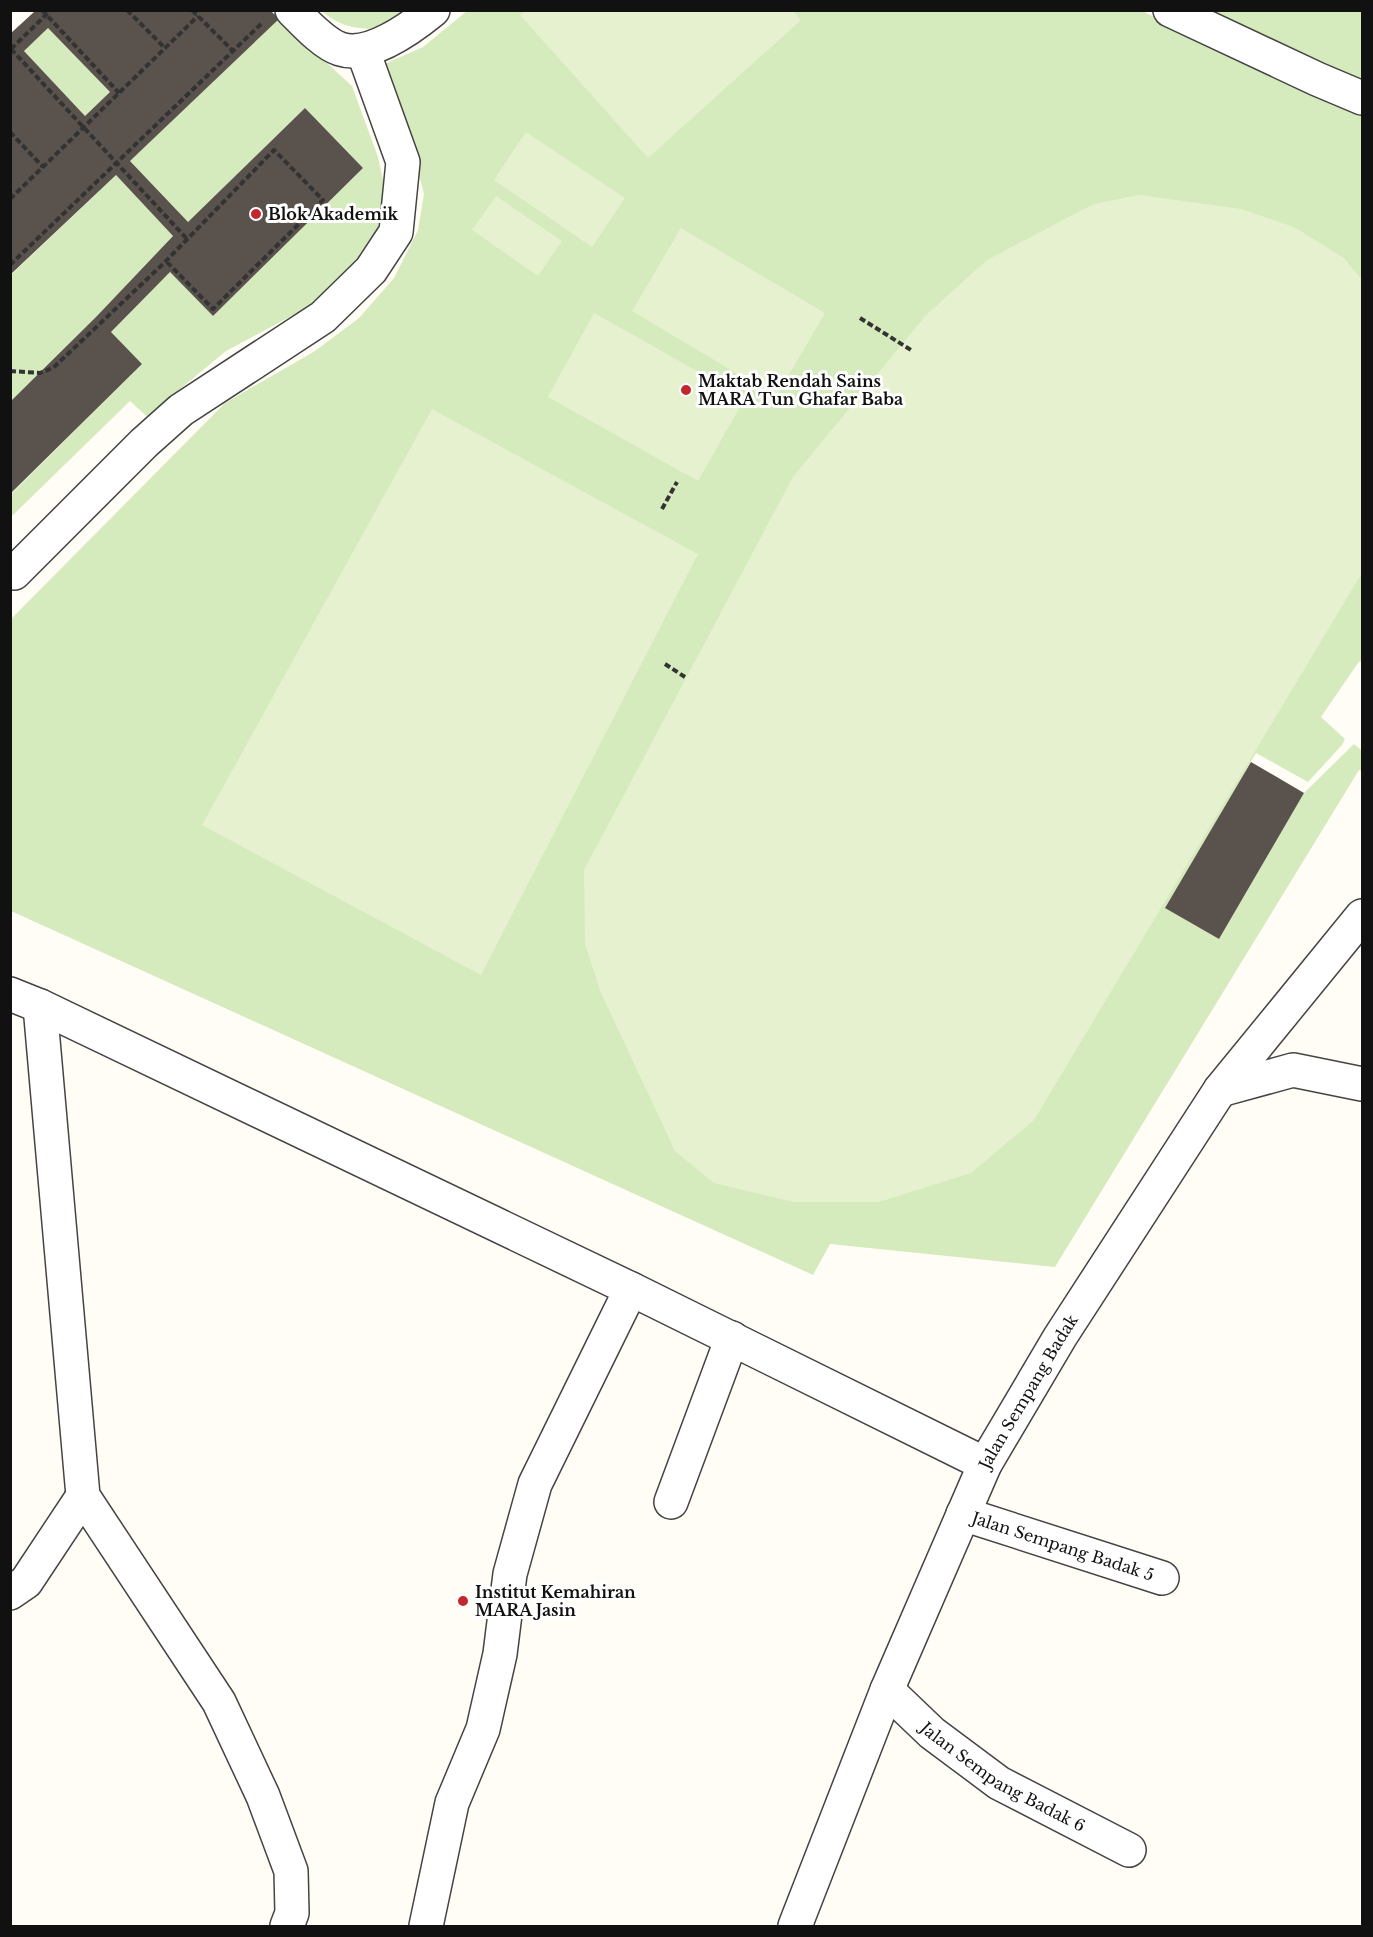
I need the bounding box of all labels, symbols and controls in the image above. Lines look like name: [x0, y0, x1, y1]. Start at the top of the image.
place label: Blok Akademik: [268, 204, 399, 224]
marker: Blok Akademik: [249, 207, 263, 221]
place label: Maktab Rendah Sains MARA Tun Ghafar Baba: [698, 371, 903, 409]
marker: Maktab Rendah Sains MARA Tun Ghafar Baba: [679, 383, 693, 397]
street label: Jalan Sempang Badak: [973, 1310, 1082, 1473]
street label: Jalan Sempang Badak 5: [968, 1507, 1156, 1585]
place label: Institut Kemahiran MARA Jasin: [475, 1582, 636, 1620]
marker: Institut Kemahiran MARA Jasin: [456, 1594, 470, 1608]
street label: Jalan Sempang Badak 6: [915, 1716, 1089, 1836]

